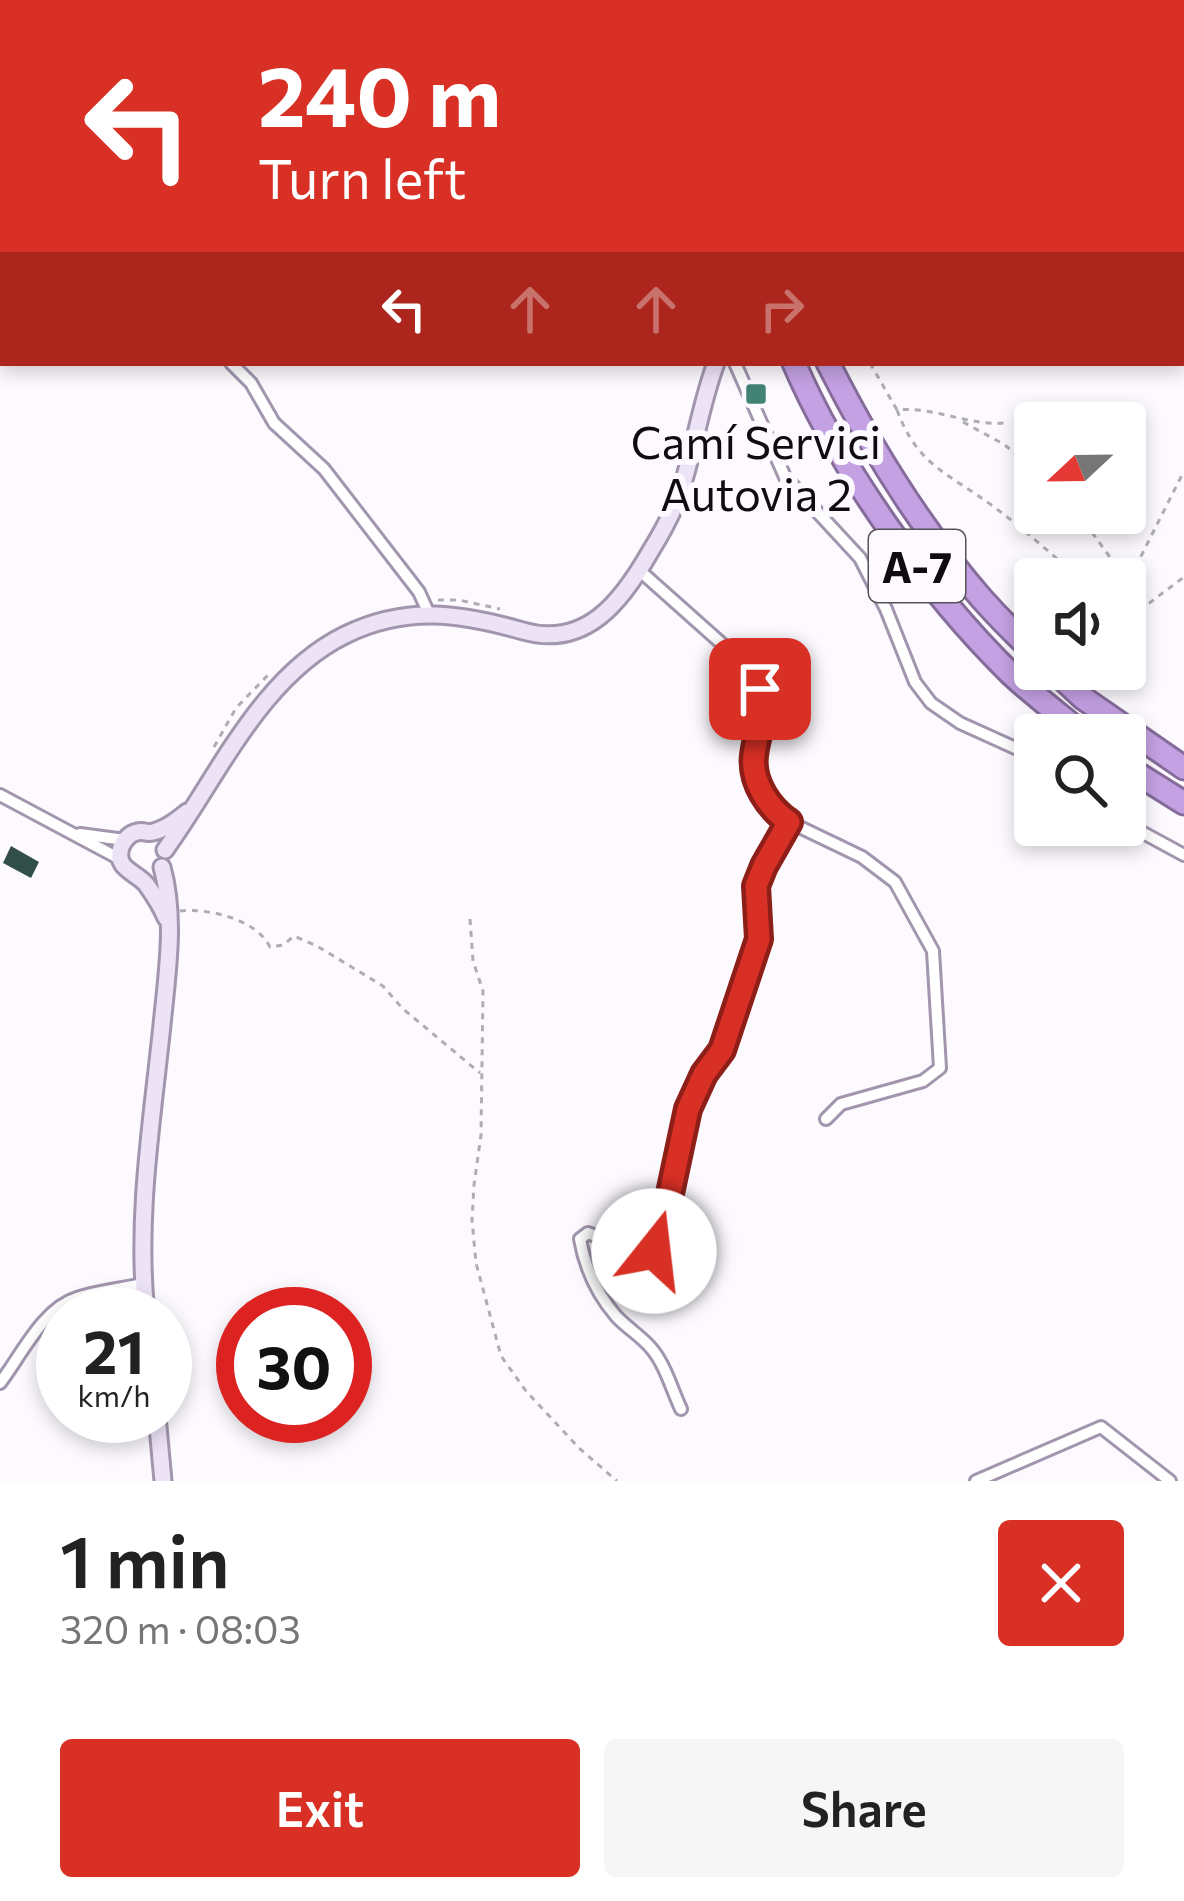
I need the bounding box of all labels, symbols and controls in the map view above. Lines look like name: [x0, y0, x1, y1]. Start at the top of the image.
text: 240 m: [258, 42, 501, 144]
icon: left: [60, 48, 216, 204]
text: Turn left: [258, 144, 466, 210]
icon: left: [371, 276, 437, 342]
icon: ahead: [497, 276, 563, 342]
icon: ahead: [623, 276, 689, 342]
icon: right: [749, 276, 815, 342]
marker: Camí Servici Autovia 2: [743, 381, 769, 407]
north arrow: [1014, 402, 1146, 534]
map controls: [1014, 402, 1146, 846]
place label: Camí Servici Autovia 2: [631, 413, 881, 520]
road number: A-7: [869, 530, 965, 602]
button: sound: [1014, 558, 1146, 690]
pin: [709, 638, 811, 740]
icon: arrive: [727, 656, 793, 722]
button: search: [1014, 714, 1146, 846]
position arrow: [591, 1188, 717, 1314]
speed limit sign: 30: [216, 1287, 372, 1443]
text: 21: [83, 1313, 145, 1386]
text: km/h: [78, 1376, 150, 1413]
text: 1 min: [60, 1515, 230, 1603]
button: close: [998, 1520, 1124, 1646]
text: 320 m · 08:03: [60, 1604, 301, 1652]
button: Exit: [60, 1739, 580, 1877]
button: Share: [604, 1739, 1124, 1877]

